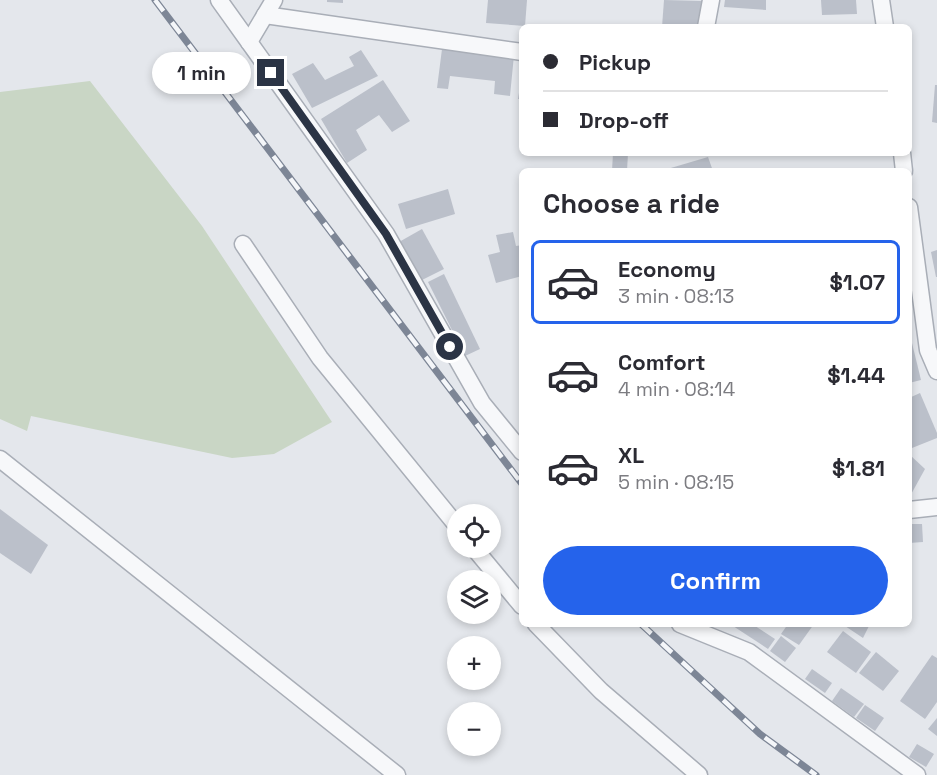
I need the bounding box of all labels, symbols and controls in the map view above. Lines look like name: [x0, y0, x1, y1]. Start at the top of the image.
text: Pickup: [579, 48, 651, 76]
callout: 1 min: [151, 52, 250, 94]
route end: [257, 59, 284, 86]
text: 1 min: [177, 60, 226, 86]
text: Drop-off: [579, 106, 669, 134]
text: Choose a ride: [543, 186, 720, 221]
icon: car: [546, 255, 600, 309]
text: Economy: [618, 255, 716, 283]
text: $1.07: [829, 268, 885, 296]
text: 3 min · 08:13: [618, 283, 734, 309]
route start: [436, 333, 463, 360]
icon: car: [546, 348, 600, 402]
text: Comfort: [618, 348, 706, 376]
text: $1.44: [827, 361, 885, 389]
text: 4 min · 08:14: [618, 376, 735, 402]
icon: car: [546, 441, 600, 495]
text: XL: [618, 441, 644, 469]
text: $1.81: [832, 454, 885, 482]
text: 5 min · 08:15: [618, 469, 734, 495]
map controls: [447, 504, 501, 756]
button: locate: [447, 504, 501, 558]
button: Confirm: [543, 546, 888, 615]
button: layers: [447, 570, 501, 624]
button: +: [447, 636, 501, 690]
button: −: [447, 702, 501, 756]

